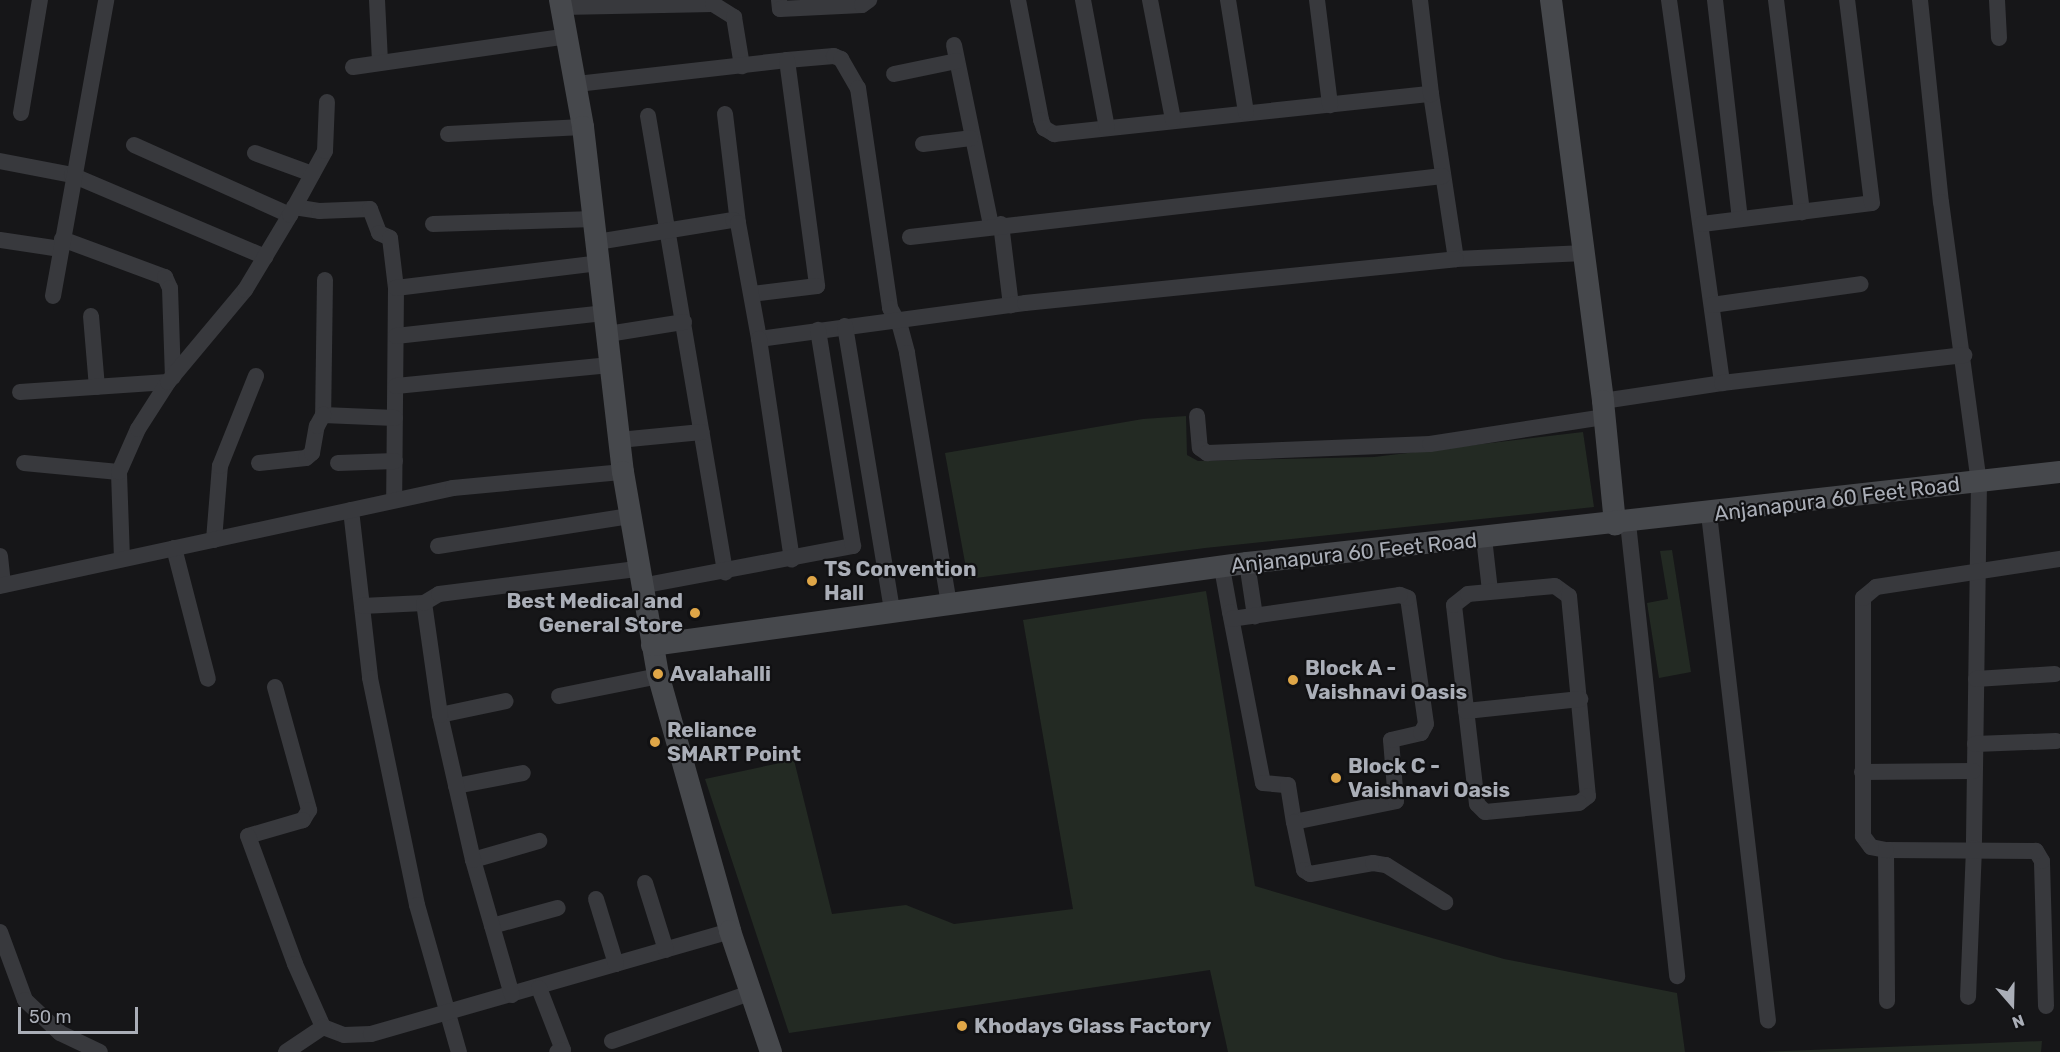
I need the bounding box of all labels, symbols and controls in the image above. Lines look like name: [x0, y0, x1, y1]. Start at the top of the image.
street label: Anjanapura 60 Feet Road: [1713, 471, 1961, 527]
street label: Anjanapura 60 Feet Road: [1230, 528, 1478, 578]
place label: TS Convention Hall: [824, 556, 976, 606]
marker: TS Convention Hall: [805, 574, 819, 588]
place label: Best Medical and General Store: [506, 588, 683, 638]
marker: Best Medical and General Store: [688, 606, 702, 620]
place label: Block A - Vaishnavi Oasis: [1305, 655, 1467, 705]
place label: Avalahalli: [670, 661, 771, 687]
marker: Avalahalli: [651, 667, 665, 681]
marker: Block A - Vaishnavi Oasis: [1286, 673, 1300, 687]
place label: Reliance SMART Point: [667, 717, 802, 767]
marker: Reliance SMART Point: [648, 735, 662, 749]
place label: Block C - Vaishnavi Oasis: [1348, 753, 1510, 803]
marker: Block C - Vaishnavi Oasis: [1329, 771, 1343, 785]
north arrow: [1982, 974, 2042, 1034]
scale bar: [21, 995, 141, 1033]
text: 50 m: [29, 1006, 72, 1028]
text: N: [2010, 1010, 2027, 1032]
place label: Khodays Glass Factory: [974, 1013, 1211, 1039]
marker: Khodays Glass Factory: [955, 1019, 969, 1033]

